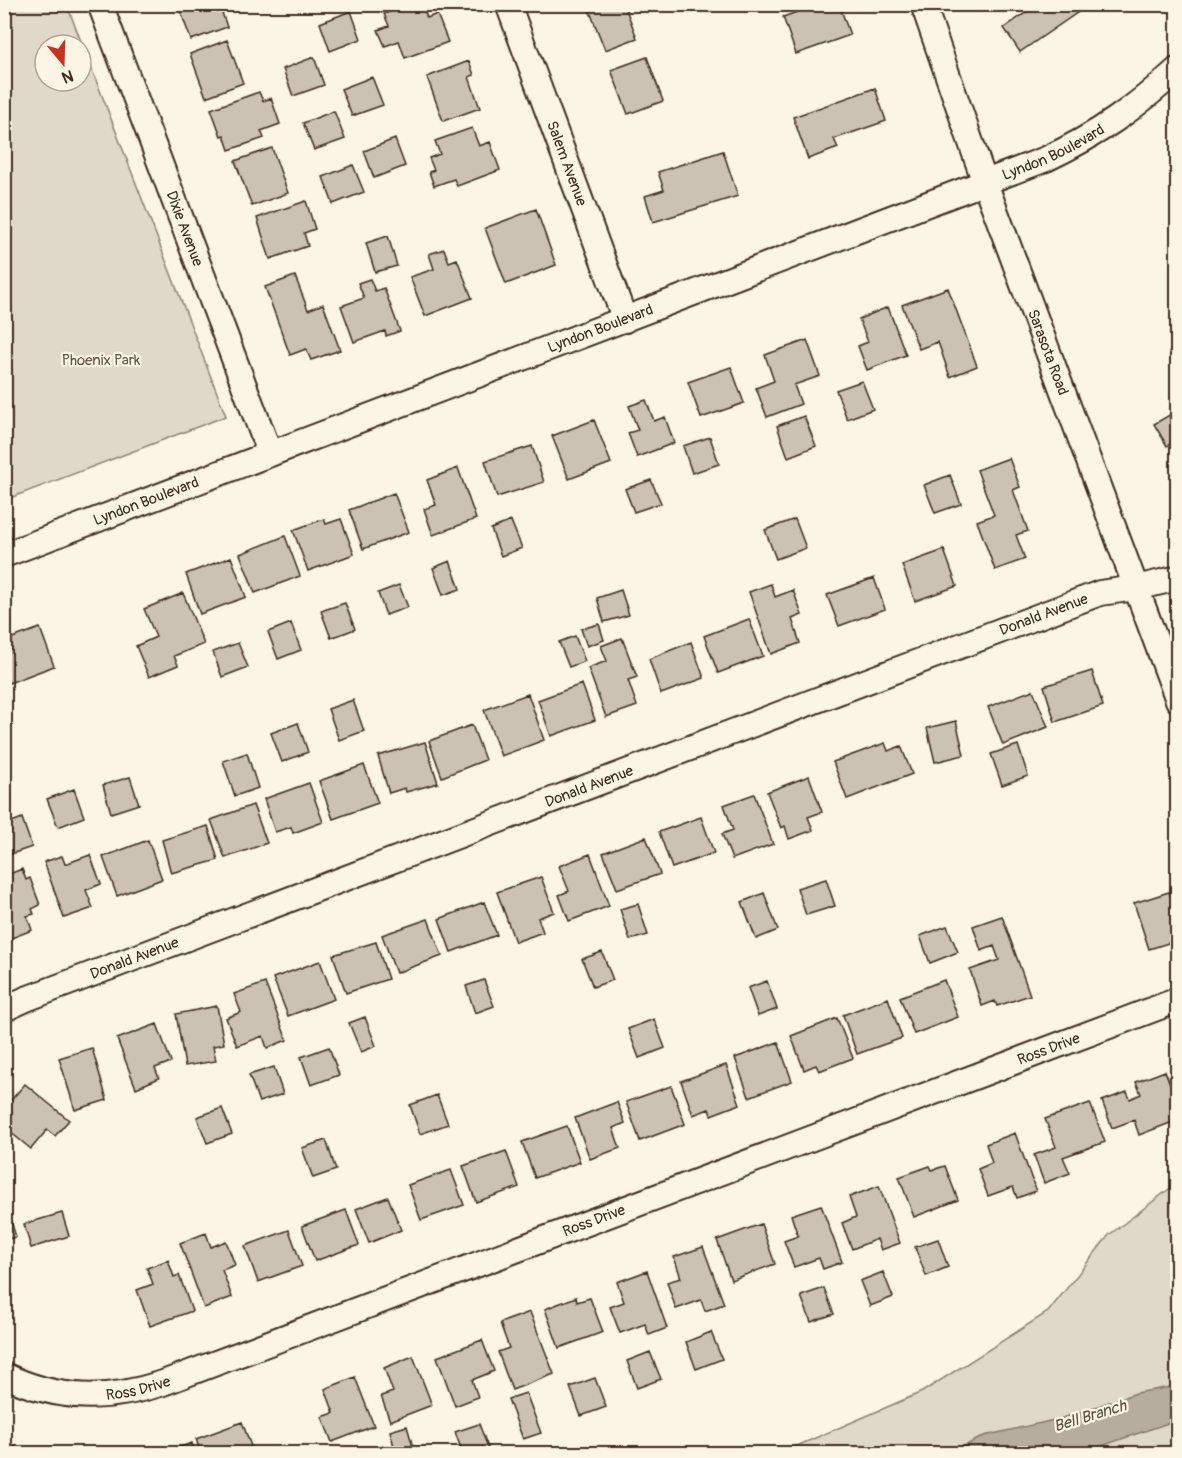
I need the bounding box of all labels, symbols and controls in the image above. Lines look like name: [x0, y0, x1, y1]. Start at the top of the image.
north arrow: [33, 33, 93, 93]
text: N: [59, 65, 76, 88]
street label: Salem Avenue: [543, 118, 592, 209]
street label: Lyndon Boulevard: [999, 120, 1108, 184]
street label: Dixie Avenue: [162, 188, 208, 269]
street label: Lyndon Boulevard: [545, 300, 656, 357]
street label: Sarasota Road: [1023, 307, 1073, 398]
park label: Phoenix Park: [62, 351, 141, 370]
street label: Lyndon Boulevard: [91, 472, 202, 530]
street label: Donald Avenue: [997, 589, 1091, 640]
street label: Donald Avenue: [542, 761, 636, 812]
street label: Donald Avenue: [87, 932, 182, 983]
street label: Ross Drive: [1015, 1028, 1083, 1069]
street label: Ross Drive: [560, 1200, 628, 1241]
street label: Ross Drive: [105, 1371, 174, 1404]
water label: Bell Branch: [1051, 1395, 1130, 1436]

